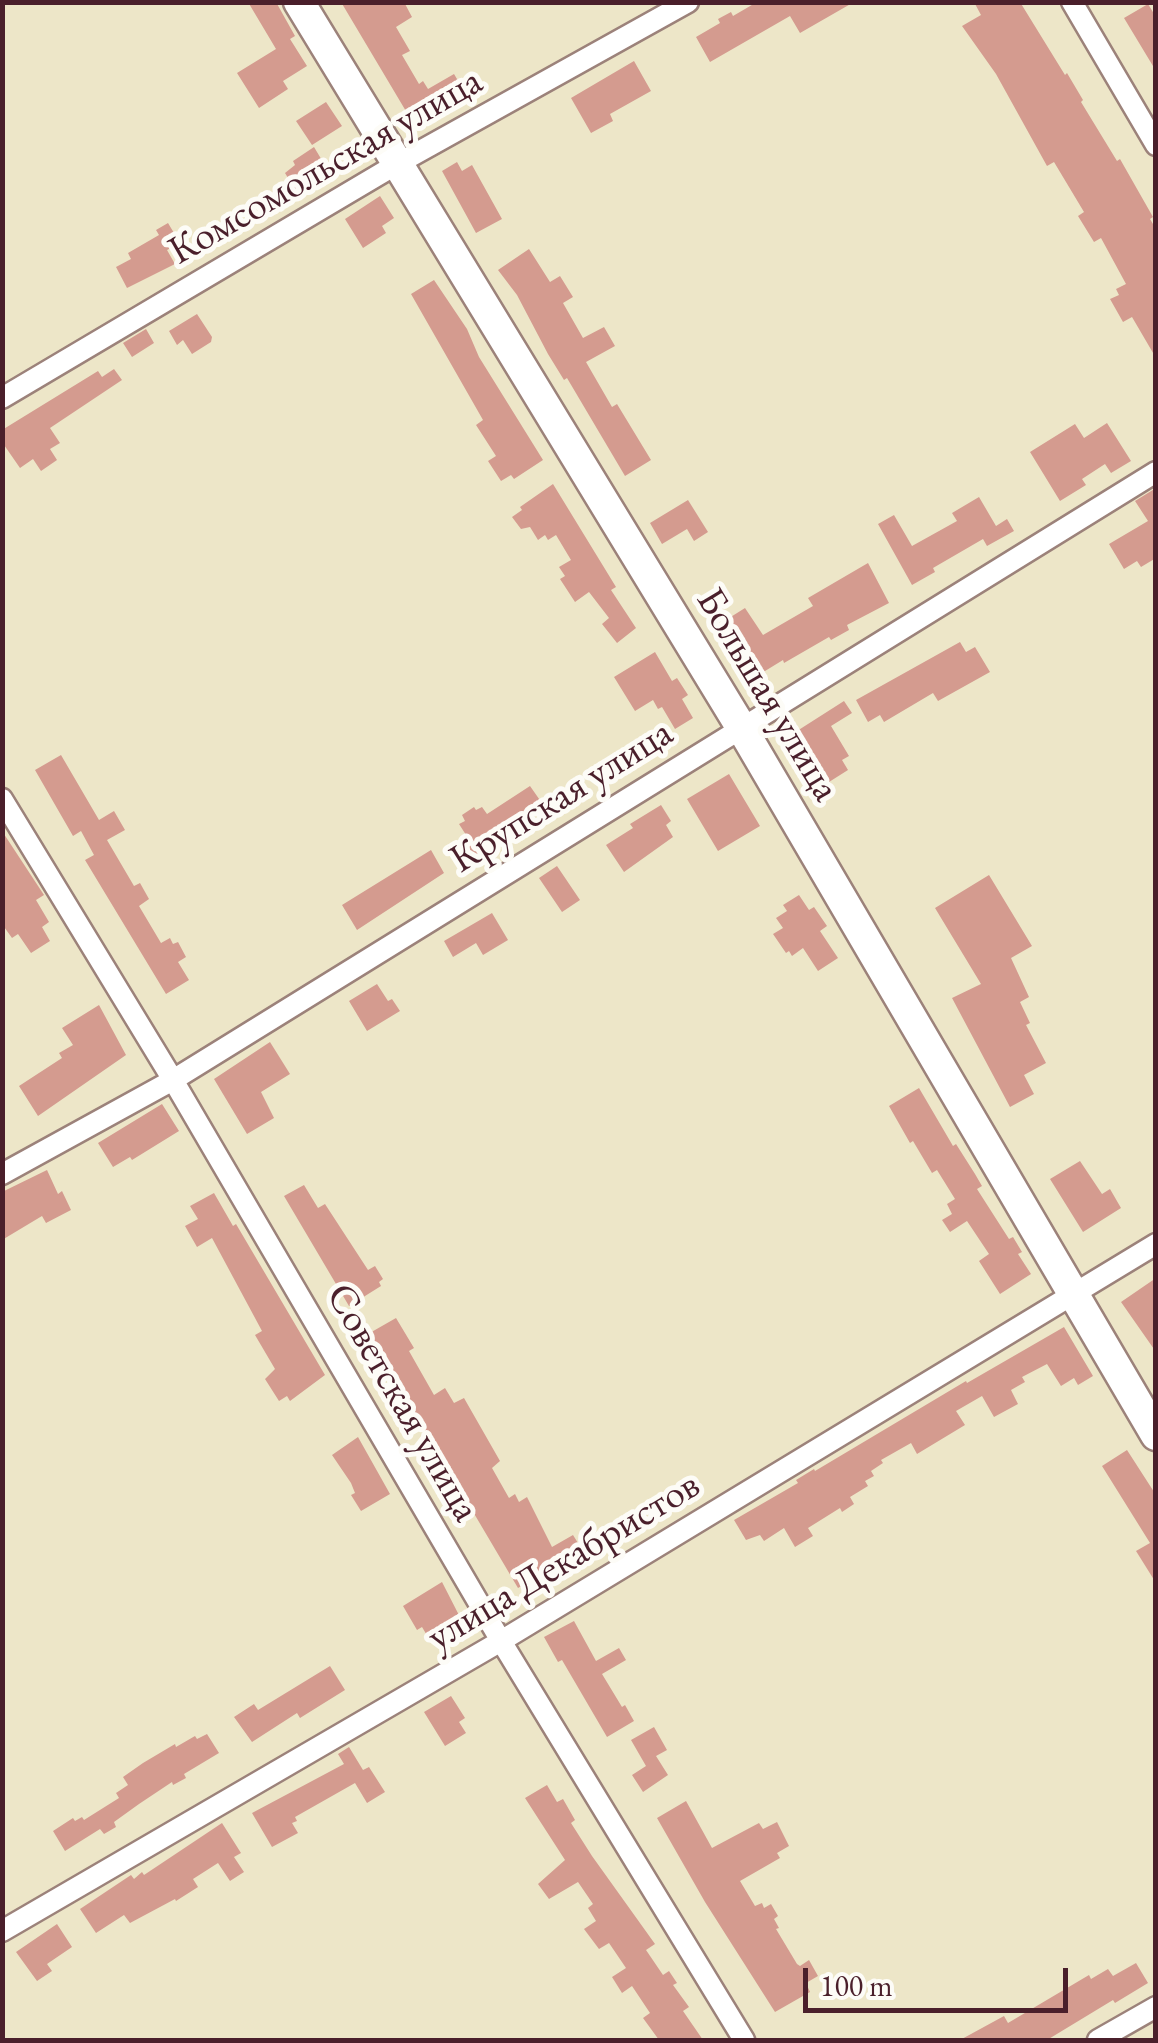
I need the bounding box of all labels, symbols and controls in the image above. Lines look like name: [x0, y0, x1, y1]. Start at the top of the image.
street label: Комсомольская улица: [161, 58, 491, 276]
street label: Большая улица: [685, 580, 849, 810]
street label: Крупская улица: [442, 710, 682, 884]
street label: Советская улица: [315, 1276, 489, 1530]
street label: улица Декабристов: [419, 1462, 709, 1662]
scale bar: [808, 1948, 1073, 2010]
text: 100 m: [820, 1966, 893, 2005]

